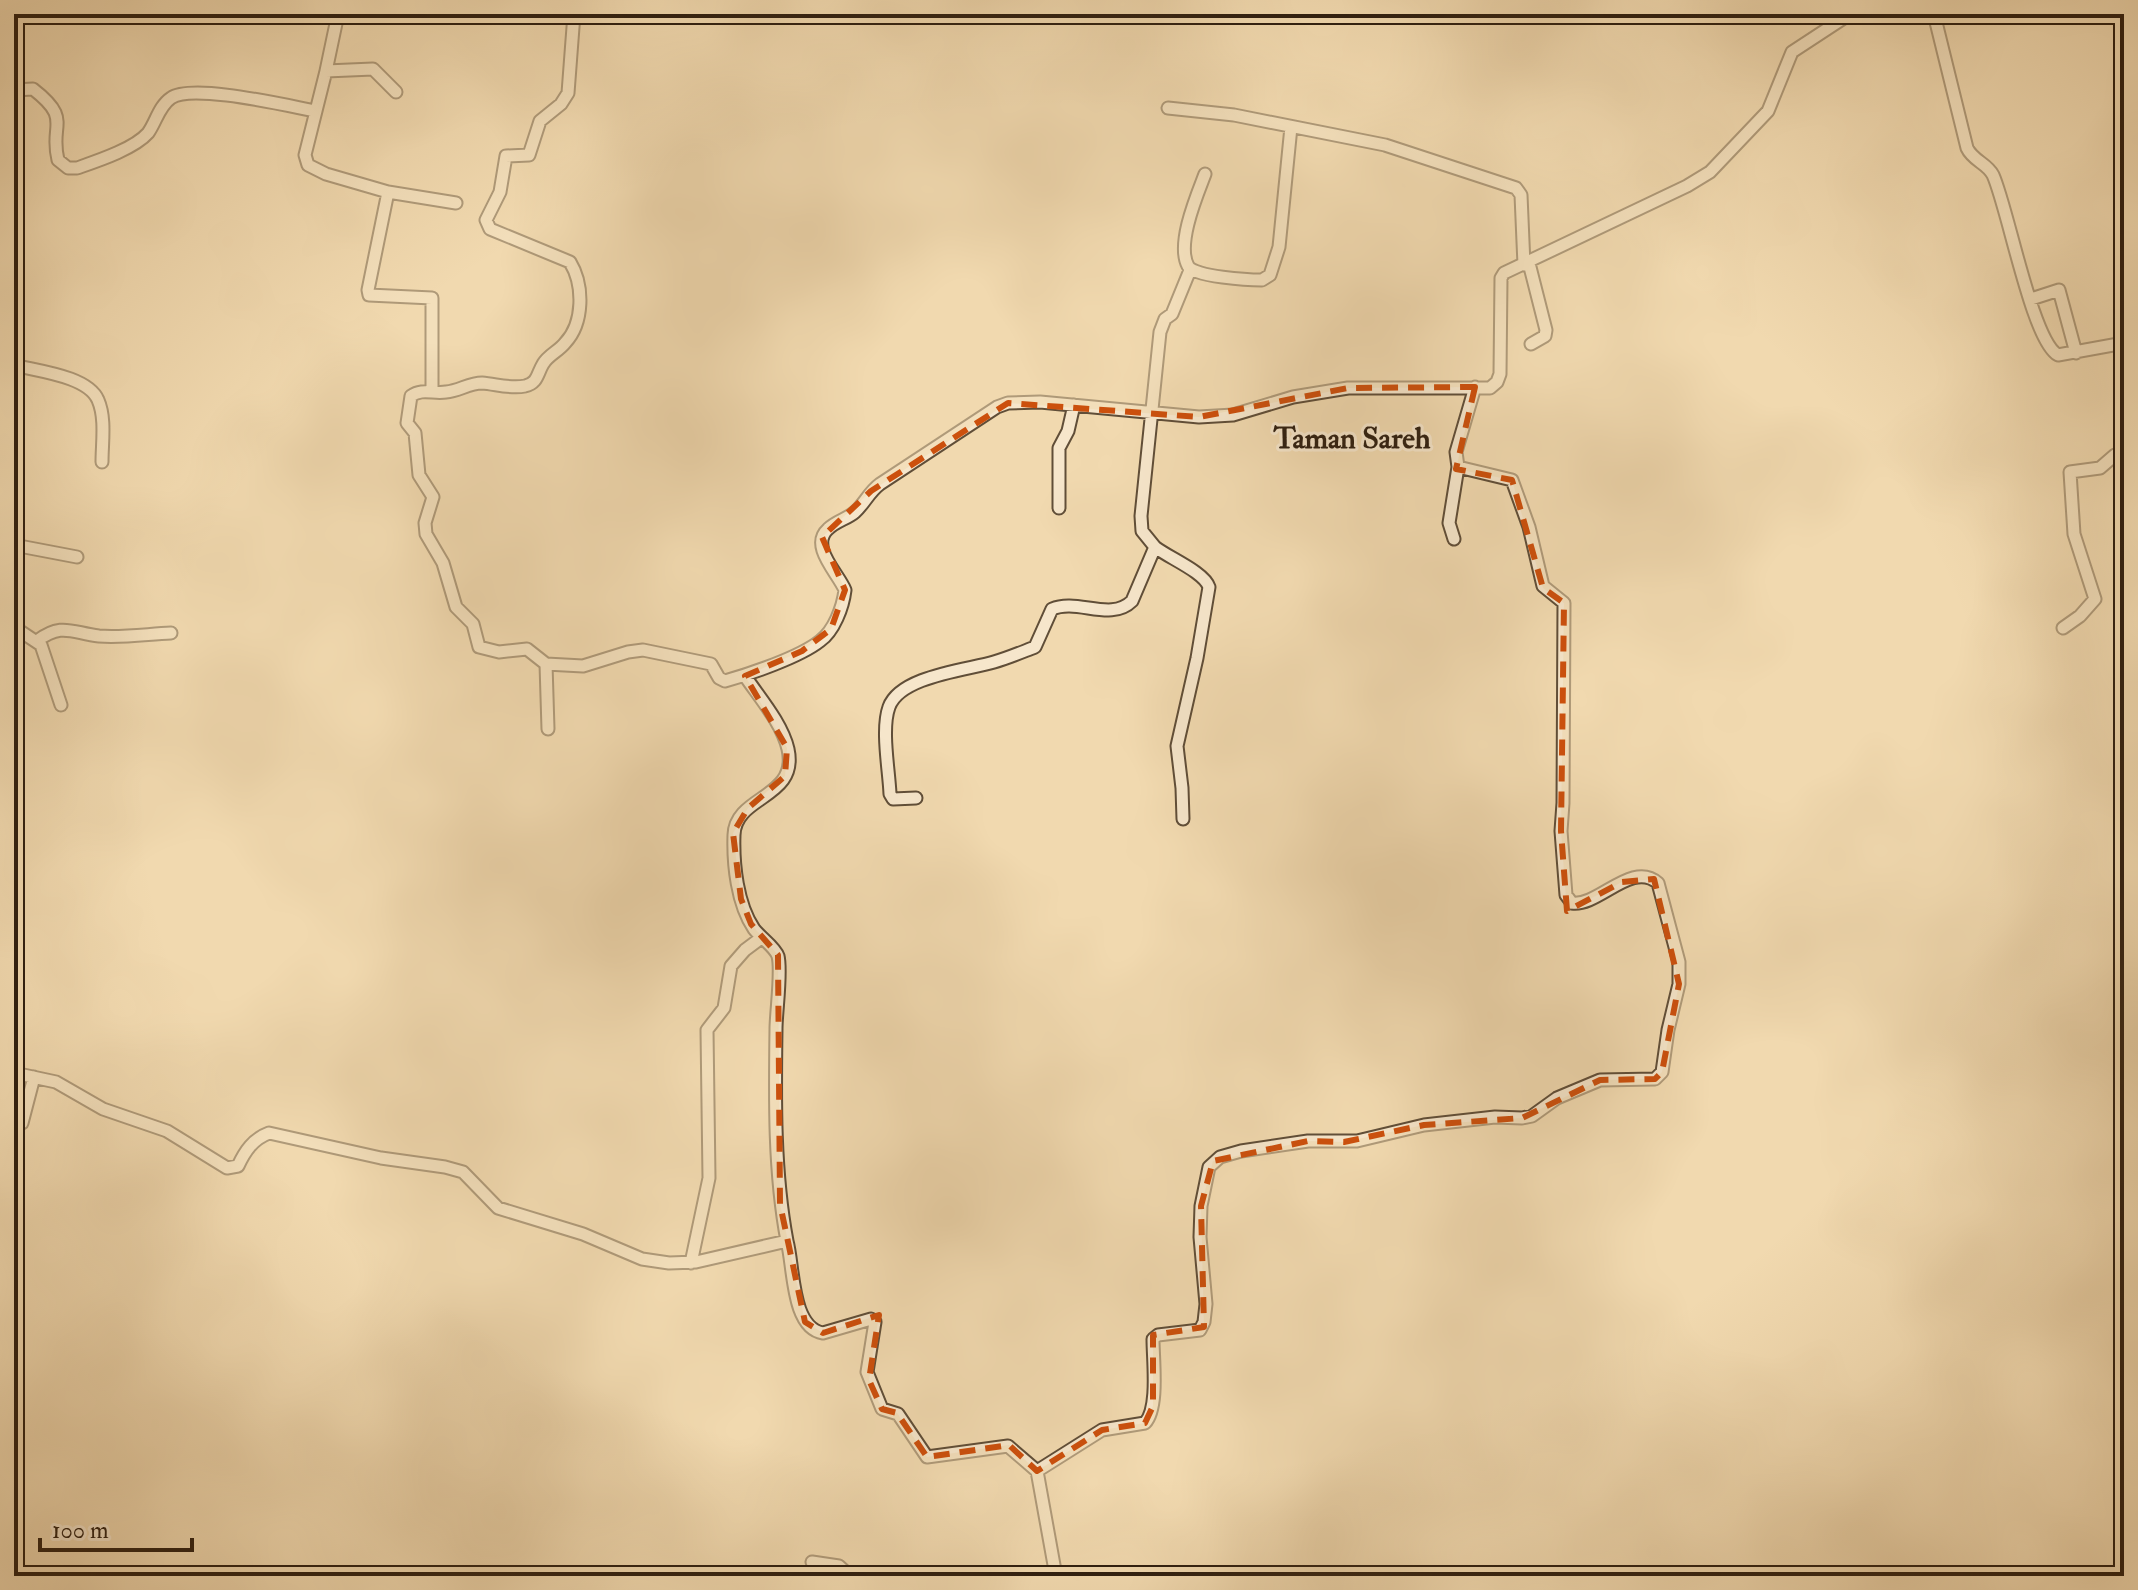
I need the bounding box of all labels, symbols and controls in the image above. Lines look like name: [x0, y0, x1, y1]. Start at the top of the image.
district label: Taman Sareh: [1272, 420, 1431, 457]
scale bar: [40, 1502, 192, 1552]
text: 100 m: [52, 1515, 109, 1546]

